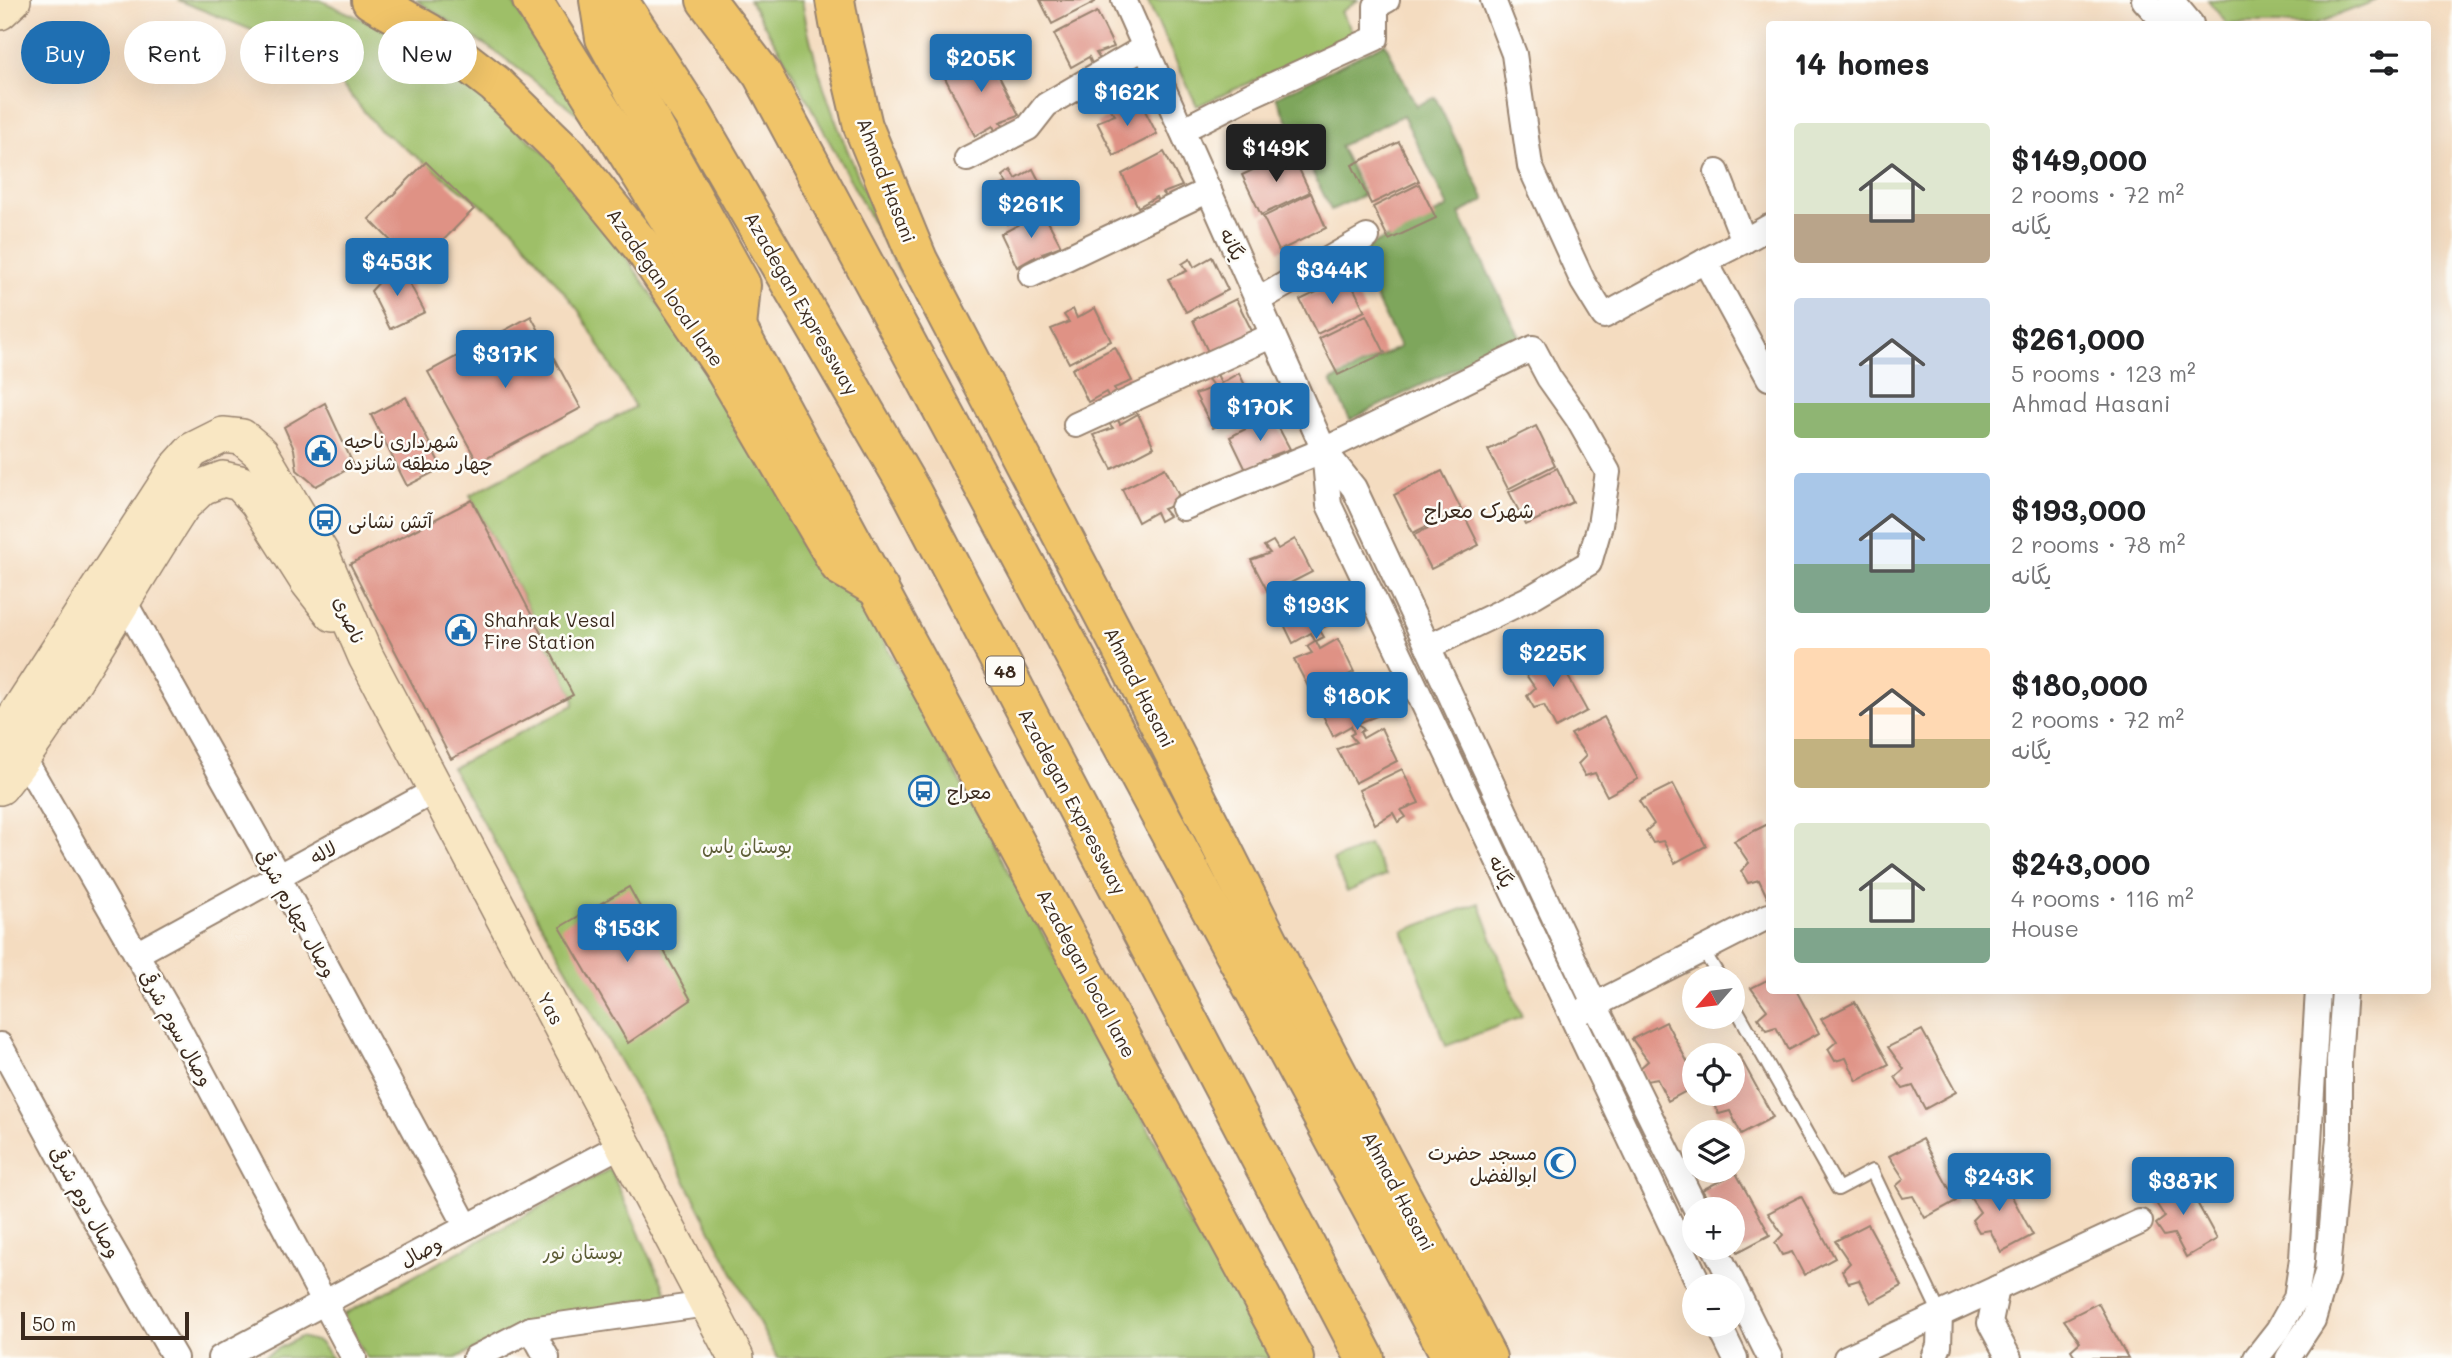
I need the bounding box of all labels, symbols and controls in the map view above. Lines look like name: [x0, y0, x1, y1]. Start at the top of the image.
chip: Buy: [21, 21, 110, 84]
chip: Rent: [124, 21, 226, 84]
chip: Filters: [240, 21, 364, 84]
chip: New: [378, 21, 477, 84]
pin: $205K: [932, 34, 1030, 94]
text: $205K: [946, 42, 1016, 72]
text: 14 homes: [1794, 43, 1930, 83]
icon: filters: [2365, 44, 2403, 82]
pin: $162K: [1078, 68, 1176, 128]
text: $162K: [1094, 76, 1160, 106]
street label: Ahmad Hasani: [852, 114, 922, 246]
pin: $149K: [1227, 124, 1325, 184]
text: $149K: [1242, 132, 1310, 162]
text: $149,000: [2011, 139, 2147, 179]
icon: home: [1850, 151, 1934, 235]
text: 2 rooms · 72 m²: [2011, 179, 2184, 209]
pin: $261K: [982, 180, 1080, 240]
text: $261K: [998, 188, 1064, 218]
street label: Azadegan local lane: [602, 203, 730, 371]
street label: Azadegan Expressway: [739, 207, 865, 399]
text: یگانه: [2011, 210, 2052, 240]
street label: یگانه: [1215, 224, 1251, 264]
pin: $453K: [348, 238, 446, 298]
text: $453K: [361, 246, 433, 276]
pin: $344K: [1283, 246, 1381, 306]
text: $344K: [1296, 254, 1368, 284]
text: $261,000: [2011, 318, 2145, 358]
icon: home: [1850, 326, 1934, 410]
pin: $317K: [456, 330, 554, 390]
text: $317K: [472, 338, 538, 368]
text: 5 rooms · 123 m²: [2011, 358, 2196, 388]
pin: $170K: [1211, 384, 1309, 443]
text: Ahmad Hasani: [2011, 388, 2171, 418]
text: $170K: [1226, 391, 1294, 421]
place label: شهرداری ناحیه چهار منطقه شانزده: [344, 428, 493, 476]
public building icon: شهرداری ناحیه چهار منطقه شانزده: [304, 434, 338, 468]
text: $193,000: [2011, 489, 2146, 529]
district label: شهرک معراج: [1424, 496, 1534, 525]
icon: home: [1850, 501, 1934, 585]
bus stop icon: آتش نشانی: [308, 503, 342, 537]
place label: آتش نشانی: [348, 508, 434, 534]
text: 2 rooms · 78 m²: [2011, 529, 2185, 559]
text: یگانه: [2011, 560, 2052, 590]
pin: $193K: [1267, 582, 1365, 641]
text: $193K: [1282, 589, 1350, 619]
street label: ناصری: [328, 592, 372, 648]
place label: Shahrak Vesal Fire Station: [484, 607, 615, 654]
public building icon: Shahrak Vesal Fire Station: [444, 613, 478, 647]
street label: Ahmad Hasani: [1099, 623, 1181, 751]
pin: $225K: [1504, 630, 1602, 689]
text: $225K: [1519, 637, 1587, 667]
road number: 48: [986, 656, 1024, 686]
text: $180,000: [2011, 664, 2148, 704]
pin: $180K: [1308, 672, 1406, 732]
icon: home: [1850, 676, 1934, 760]
text: $180K: [1323, 680, 1391, 710]
street label: Azadegan Expressway: [1013, 704, 1133, 898]
text: 2 rooms · 72 m²: [2011, 704, 2184, 734]
text: یگانه: [2011, 735, 2052, 765]
bus stop icon: معراج: [907, 774, 941, 808]
place label: معراج: [947, 779, 992, 805]
park label: بوستان یاس: [702, 833, 792, 858]
street label: لاله: [305, 835, 341, 869]
text: $243,000: [2011, 843, 2150, 883]
street label: وصال چهارم شرقی: [249, 844, 343, 983]
street label: یگانه: [1484, 850, 1520, 892]
icon: home: [1850, 851, 1934, 935]
text: 4 rooms · 116 m²: [2011, 883, 2194, 913]
street label: Azadegan local lane: [1032, 884, 1142, 1062]
pin: $153K: [578, 904, 676, 964]
text: $153K: [594, 912, 660, 942]
text: House: [2011, 913, 2079, 943]
street label: وصال سوم شرقی: [132, 965, 219, 1092]
north arrow: [1682, 966, 1745, 1029]
map controls: [1682, 966, 1745, 1337]
street label: Yas: [532, 987, 570, 1029]
button: locate: [1682, 1043, 1745, 1106]
button: layers: [1682, 1120, 1745, 1183]
street label: Ahmad Hasani: [1357, 1127, 1441, 1255]
place label: مسجد حضرت ابوالفضل: [1428, 1140, 1537, 1187]
street label: وصال دوم شرقی: [42, 1141, 127, 1264]
mosque icon: مسجد حضرت ابوالفضل: [1543, 1146, 1577, 1180]
pin: $243K: [1950, 1154, 2048, 1213]
pin: $387K: [2134, 1158, 2232, 1217]
text: $243K: [1964, 1161, 2034, 1191]
text: $387K: [2148, 1165, 2218, 1195]
button: +: [1682, 1197, 1745, 1260]
street label: وصال: [396, 1230, 446, 1272]
park label: بوستان نور: [542, 1239, 623, 1264]
button: −: [1682, 1274, 1745, 1337]
scale bar: [21, 1309, 189, 1341]
text: 50 m: [32, 1311, 76, 1336]

